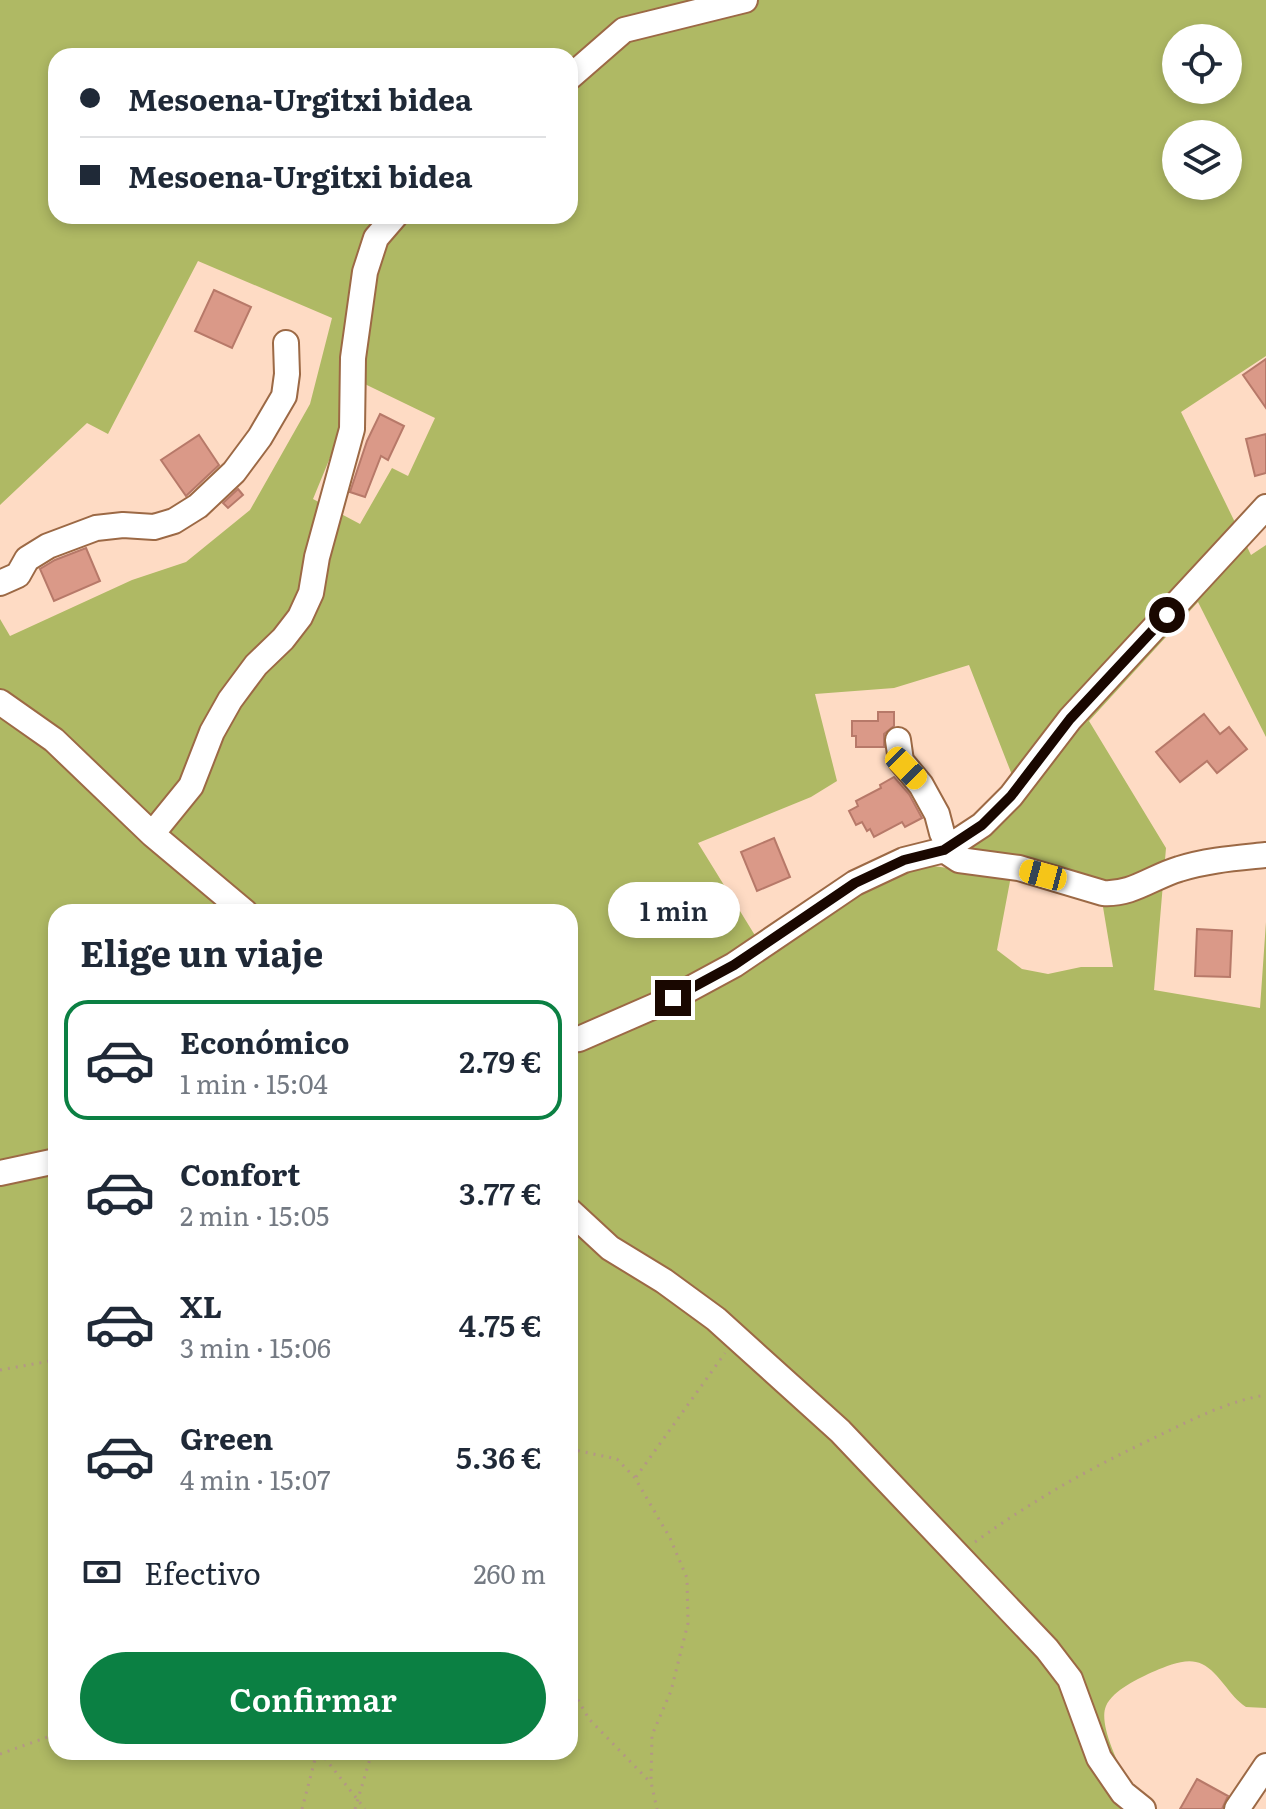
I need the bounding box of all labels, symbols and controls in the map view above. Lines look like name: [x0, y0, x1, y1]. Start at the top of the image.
map controls: [1162, 24, 1242, 200]
button: locate: [1162, 24, 1242, 104]
text: Mesoena-Urgitxi bidea: [128, 76, 472, 120]
button: layers: [1162, 120, 1242, 200]
text: Mesoena-Urgitxi bidea: [128, 153, 472, 197]
route start: [1149, 597, 1185, 633]
car: [881, 742, 931, 794]
car: [1017, 857, 1069, 893]
callout: 1 min: [607, 882, 739, 938]
text: 1 min: [640, 890, 708, 929]
text: Elige un viaje: [80, 925, 323, 978]
route end: [655, 980, 691, 1016]
text: Económico: [180, 1019, 349, 1063]
icon: car: [84, 1024, 156, 1096]
text: 2.79 €: [459, 1038, 542, 1082]
text: 1 min · 15:04: [180, 1063, 328, 1102]
text: Confort: [180, 1151, 301, 1195]
icon: car: [84, 1156, 156, 1228]
text: 3.77 €: [459, 1170, 542, 1214]
text: 2 min · 15:05: [180, 1195, 329, 1234]
text: XL: [180, 1283, 222, 1327]
icon: car: [84, 1288, 156, 1360]
text: 4.75 €: [459, 1302, 542, 1346]
text: 3 min · 15:06: [180, 1327, 331, 1366]
text: Green: [180, 1415, 273, 1459]
icon: car: [84, 1420, 156, 1492]
text: 5.36 €: [456, 1434, 542, 1478]
text: 4 min · 15:07: [180, 1459, 330, 1498]
icon: cash: [80, 1550, 124, 1594]
text: Efectivo: [144, 1550, 261, 1594]
text: 260 m: [473, 1553, 546, 1592]
button: Confirmar: [80, 1652, 546, 1744]

